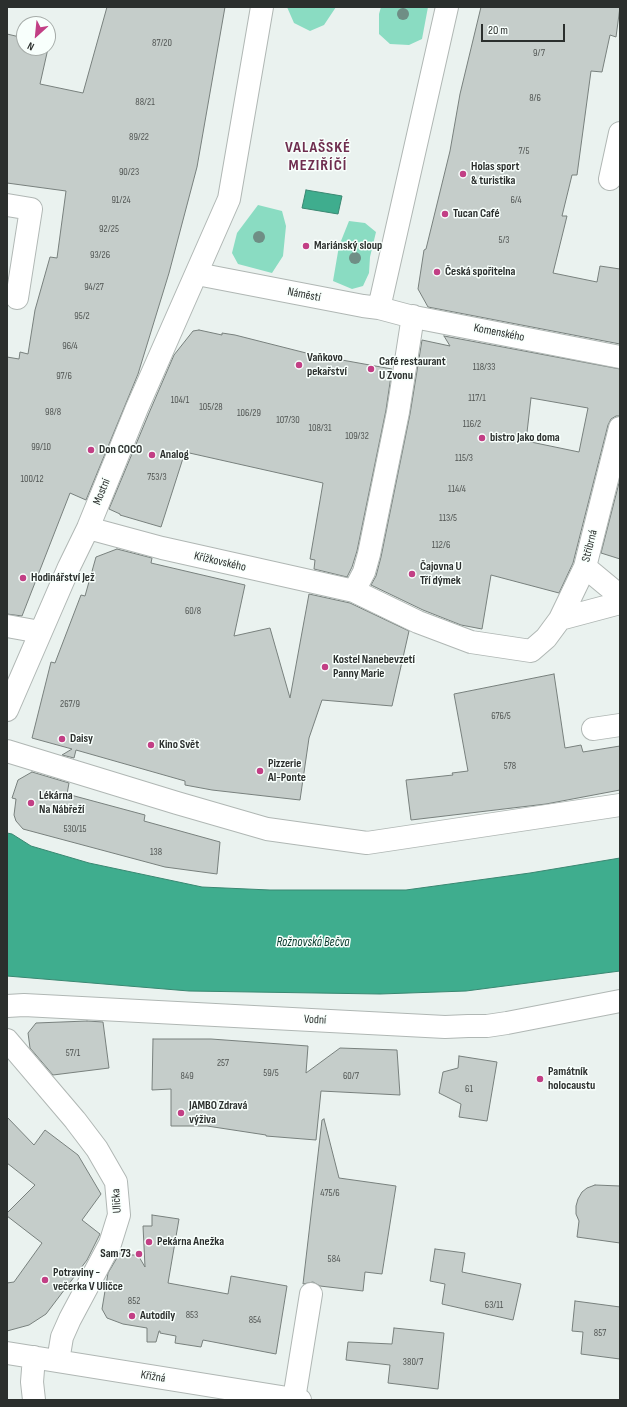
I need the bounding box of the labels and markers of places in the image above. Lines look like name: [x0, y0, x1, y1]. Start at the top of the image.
place label: Holas sport & turistika: [471, 160, 519, 188]
marker: Holas sport & turistika: [458, 169, 468, 179]
place label: Tucan Café: [453, 207, 500, 221]
marker: Tucan Café: [440, 209, 450, 219]
place label: Mariánský sloup: [314, 239, 382, 253]
marker: Mariánský sloup: [301, 241, 311, 251]
place label: Česká spořitelna: [445, 265, 515, 279]
marker: Česká spořitelna: [432, 267, 442, 277]
place label: Vaňkovo pekařství: [307, 351, 347, 379]
place label: Café restaurant U Zvonu: [379, 355, 446, 383]
marker: Vaňkovo pekařství: [294, 360, 304, 370]
marker: Café restaurant U Zvonu: [366, 364, 376, 374]
place label: bistro Jako doma: [490, 431, 560, 445]
marker: bistro Jako doma: [477, 433, 487, 443]
place label: Don COCO: [99, 443, 142, 457]
marker: Don COCO: [86, 445, 96, 455]
place label: Analog: [160, 448, 189, 462]
marker: Analog: [147, 450, 157, 460]
place label: Čajovna U Tří dýmek: [420, 560, 462, 588]
marker: Čajovna U Tří dýmek: [407, 569, 417, 579]
place label: Hodinářství Jež: [31, 571, 95, 585]
marker: Hodinářství Jež: [18, 573, 28, 583]
place label: Kostel Nanebevzetí Panny Marie: [333, 653, 415, 681]
marker: Kostel Nanebevzetí Panny Marie: [320, 662, 330, 672]
place label: Daisy: [70, 732, 93, 746]
marker: Daisy: [57, 734, 67, 744]
place label: Kino Svět: [159, 738, 199, 752]
marker: Kino Svět: [146, 740, 156, 750]
place label: Pizzerie Al-Ponte: [268, 757, 306, 785]
marker: Pizzerie Al-Ponte: [255, 766, 265, 776]
place label: Lékárna Na Nábřeží: [39, 789, 84, 817]
marker: Lékárna Na Nábřeží: [26, 798, 36, 808]
place label: Památník holocaustu: [548, 1065, 595, 1093]
marker: Památník holocaustu: [535, 1074, 545, 1084]
place label: JAMBO Zdravá výživa: [189, 1099, 247, 1127]
marker: JAMBO Zdravá výživa: [176, 1108, 186, 1118]
place label: Pekárna Anežka: [157, 1235, 224, 1249]
marker: Pekárna Anežka: [144, 1237, 154, 1247]
place label: Sam 73: [100, 1247, 131, 1261]
marker: Sam 73: [134, 1249, 144, 1259]
place label: Potraviny - večerka V Uličce: [53, 1266, 123, 1294]
marker: Potraviny - večerka V Uličce: [40, 1275, 50, 1285]
place label: Autodíly: [140, 1309, 175, 1323]
marker: Autodíly: [127, 1311, 137, 1321]

